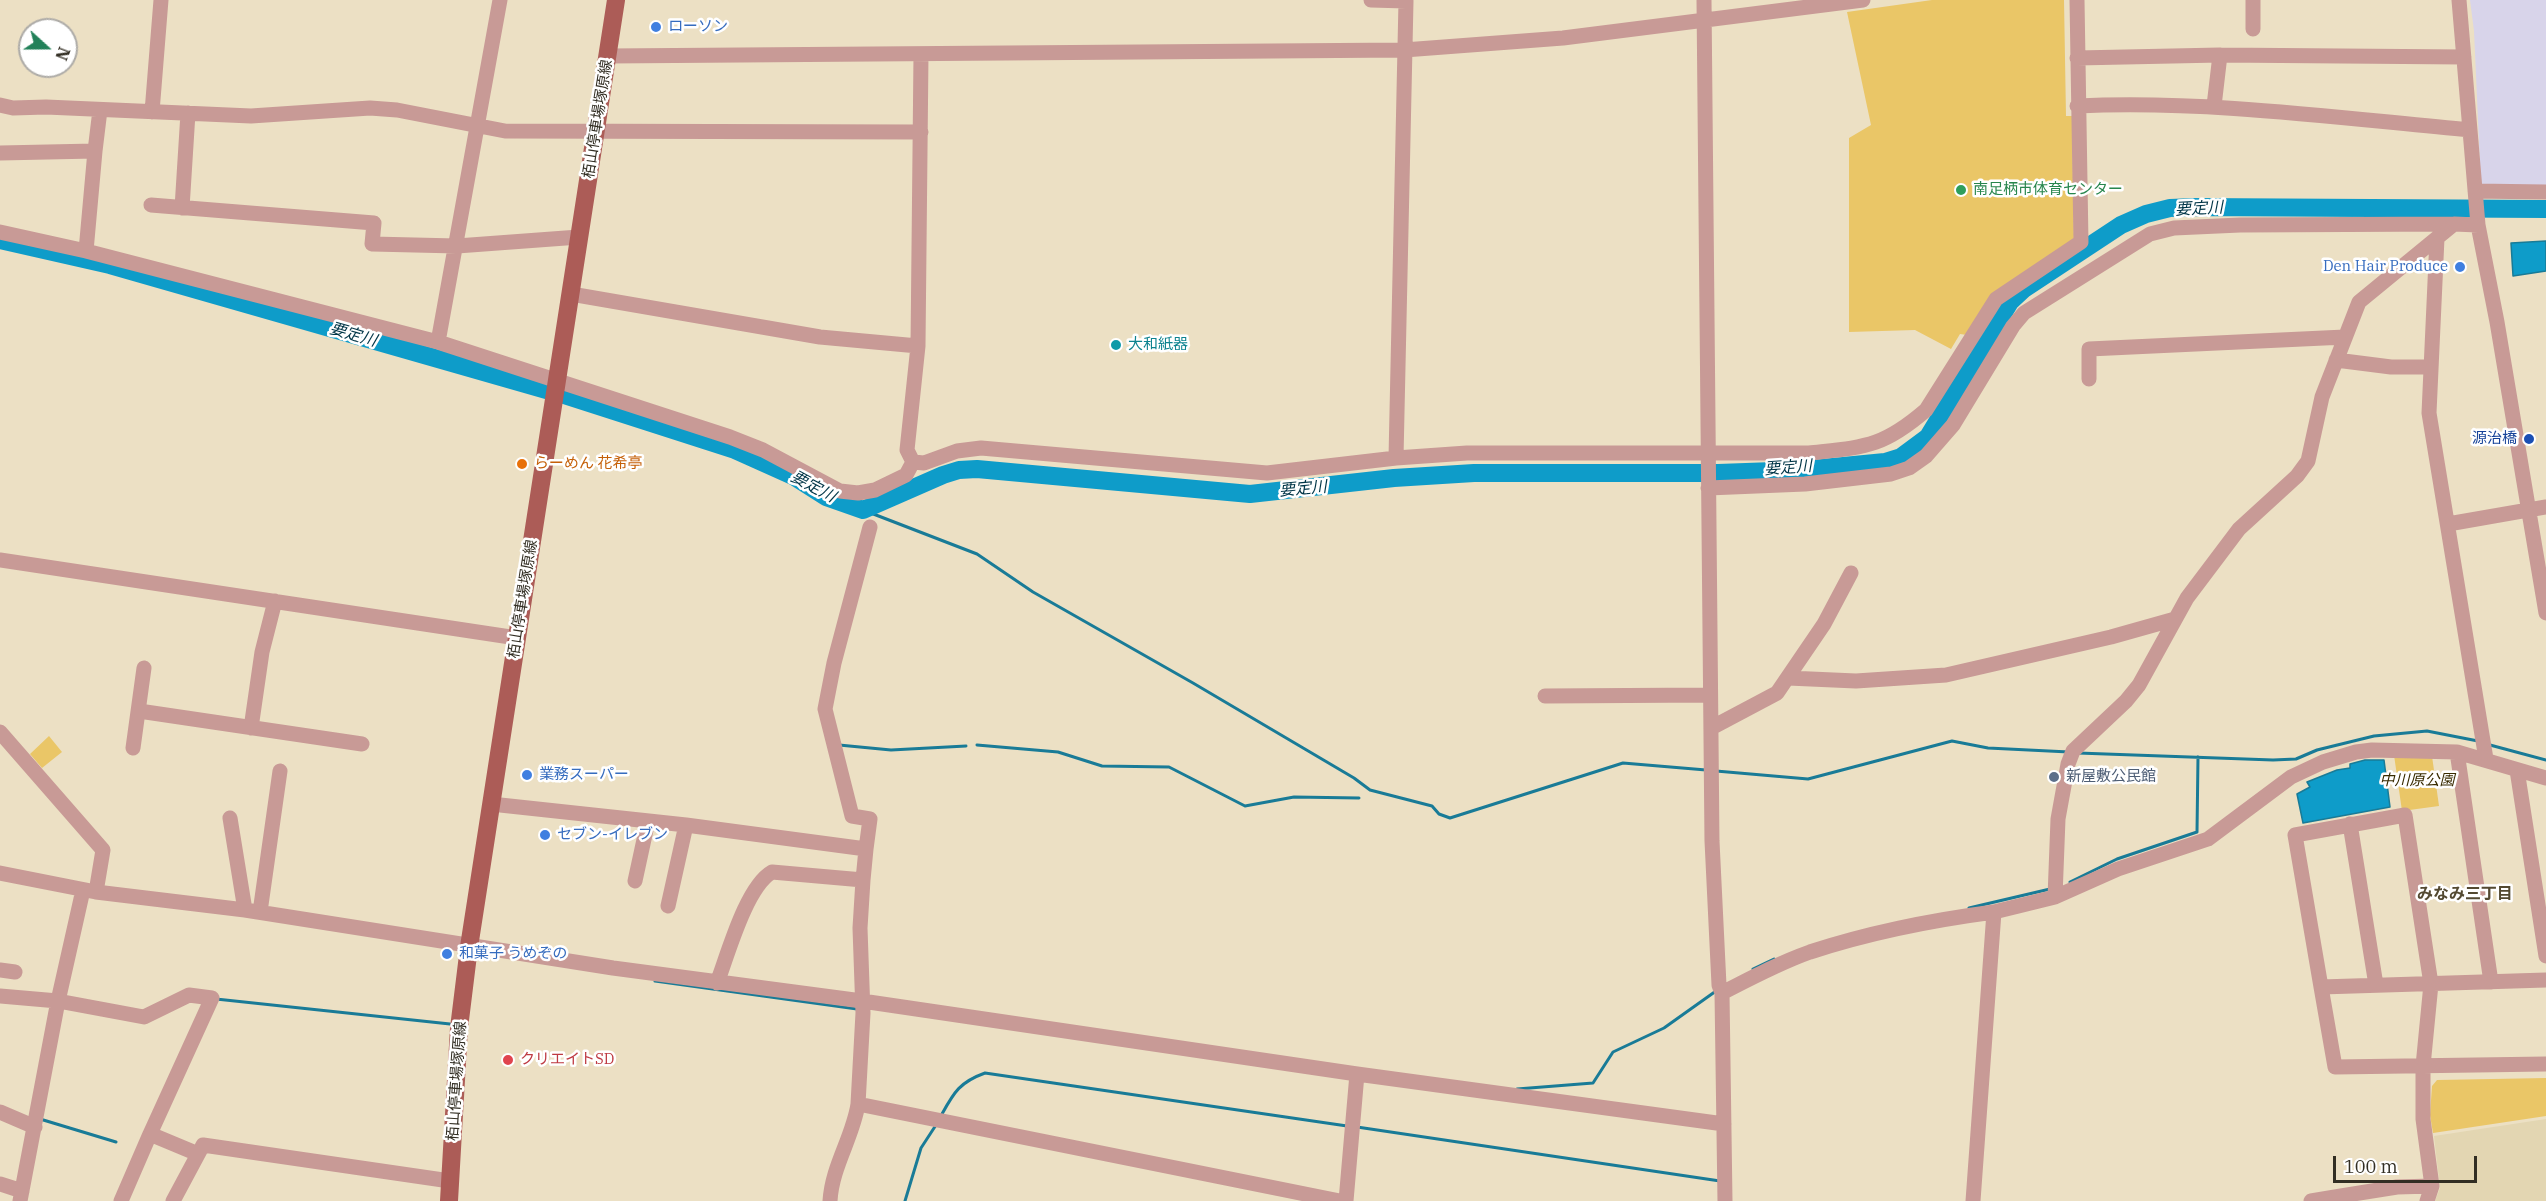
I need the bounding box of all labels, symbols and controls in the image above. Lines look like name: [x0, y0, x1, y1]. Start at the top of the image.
north arrow: [18, 18, 78, 78]
place label: ローソン: [668, 18, 728, 36]
marker: ローソン: [649, 20, 663, 34]
text: N: [51, 44, 75, 63]
street label: 栢山停車場塚原線: [580, 58, 616, 180]
place label: 南足柄市体育センター: [1973, 181, 2123, 199]
marker: 南足柄市体育センター: [1954, 183, 1968, 197]
water label: 要定川: [2175, 198, 2223, 220]
place label: Den Hair Produce: [2323, 258, 2448, 276]
marker: Den Hair Produce: [2453, 260, 2467, 274]
water label: 要定川: [327, 319, 379, 351]
place label: 大和紙器: [1128, 336, 1188, 354]
marker: 大和紙器: [1109, 338, 1123, 352]
place label: 源治橋: [2472, 430, 2517, 448]
marker: 源治橋: [2522, 432, 2536, 446]
place label: らーめん 花希亭: [534, 455, 642, 473]
marker: らーめん 花希亭: [515, 457, 529, 471]
water label: 要定川: [1763, 457, 1813, 479]
water label: 要定川: [787, 467, 839, 507]
water label: 要定川: [1278, 477, 1328, 501]
street label: 栢山停車場塚原線: [505, 538, 541, 660]
place label: 業務スーパー: [539, 766, 629, 784]
marker: 業務スーパー: [520, 768, 534, 782]
place label: 新屋敷公民館: [2066, 768, 2156, 786]
marker: 新屋敷公民館: [2047, 770, 2061, 784]
park label: 中川原公園: [2380, 772, 2454, 790]
place label: セブン-イレブン: [557, 826, 668, 844]
marker: セブン-イレブン: [538, 828, 552, 842]
district label: みなみ三丁目: [2417, 884, 2513, 904]
place label: 和菓子 うめぞの: [459, 945, 567, 963]
marker: 和菓子 うめぞの: [440, 947, 454, 961]
street label: 栢山停車場塚原線: [444, 1021, 470, 1141]
place label: クリエイトSD: [520, 1051, 614, 1069]
marker: クリエイトSD: [501, 1053, 515, 1067]
scale bar: [2336, 1144, 2480, 1182]
text: 100 m: [2344, 1155, 2398, 1178]

